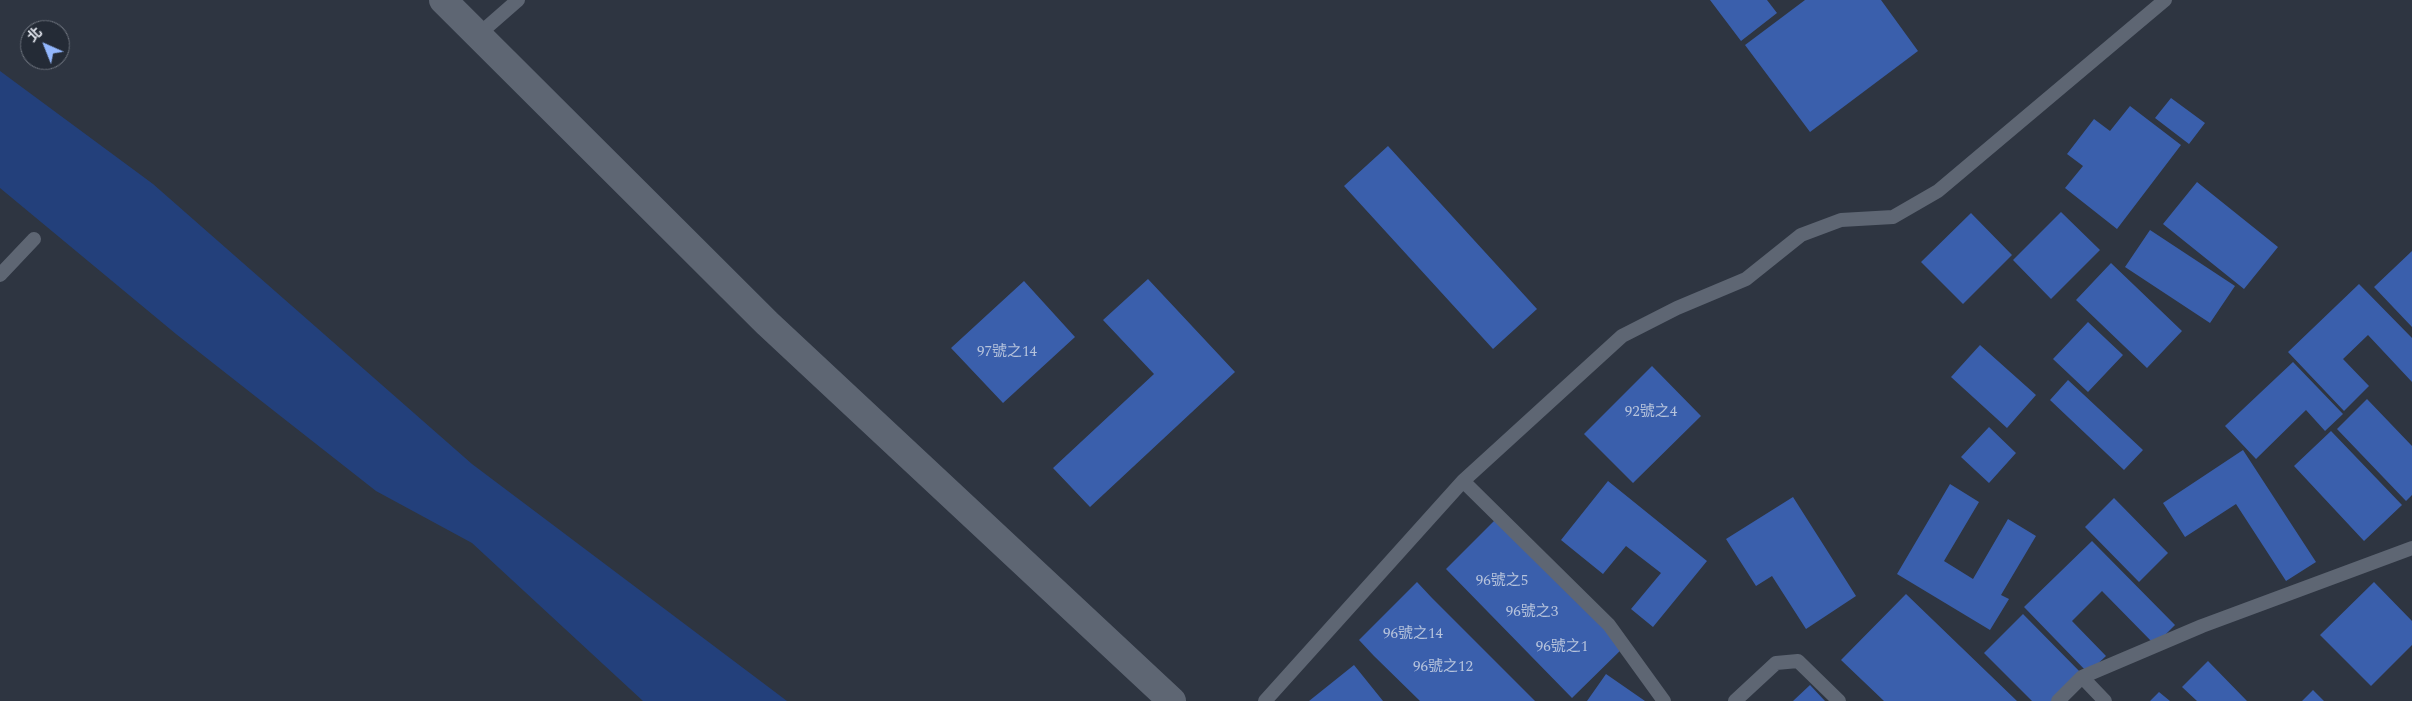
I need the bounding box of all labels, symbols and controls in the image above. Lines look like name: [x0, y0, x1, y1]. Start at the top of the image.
north arrow: [20, 20, 70, 70]
text: 北: [23, 22, 47, 47]
house number: 97號之14: [977, 344, 1037, 362]
house number: 92號之4: [1625, 404, 1677, 422]
house number: 96號之5: [1476, 573, 1528, 591]
house number: 96號之3: [1506, 604, 1558, 622]
house number: 96號之14: [1383, 626, 1443, 644]
house number: 96號之1: [1536, 639, 1588, 657]
house number: 96號之12: [1413, 659, 1473, 677]

